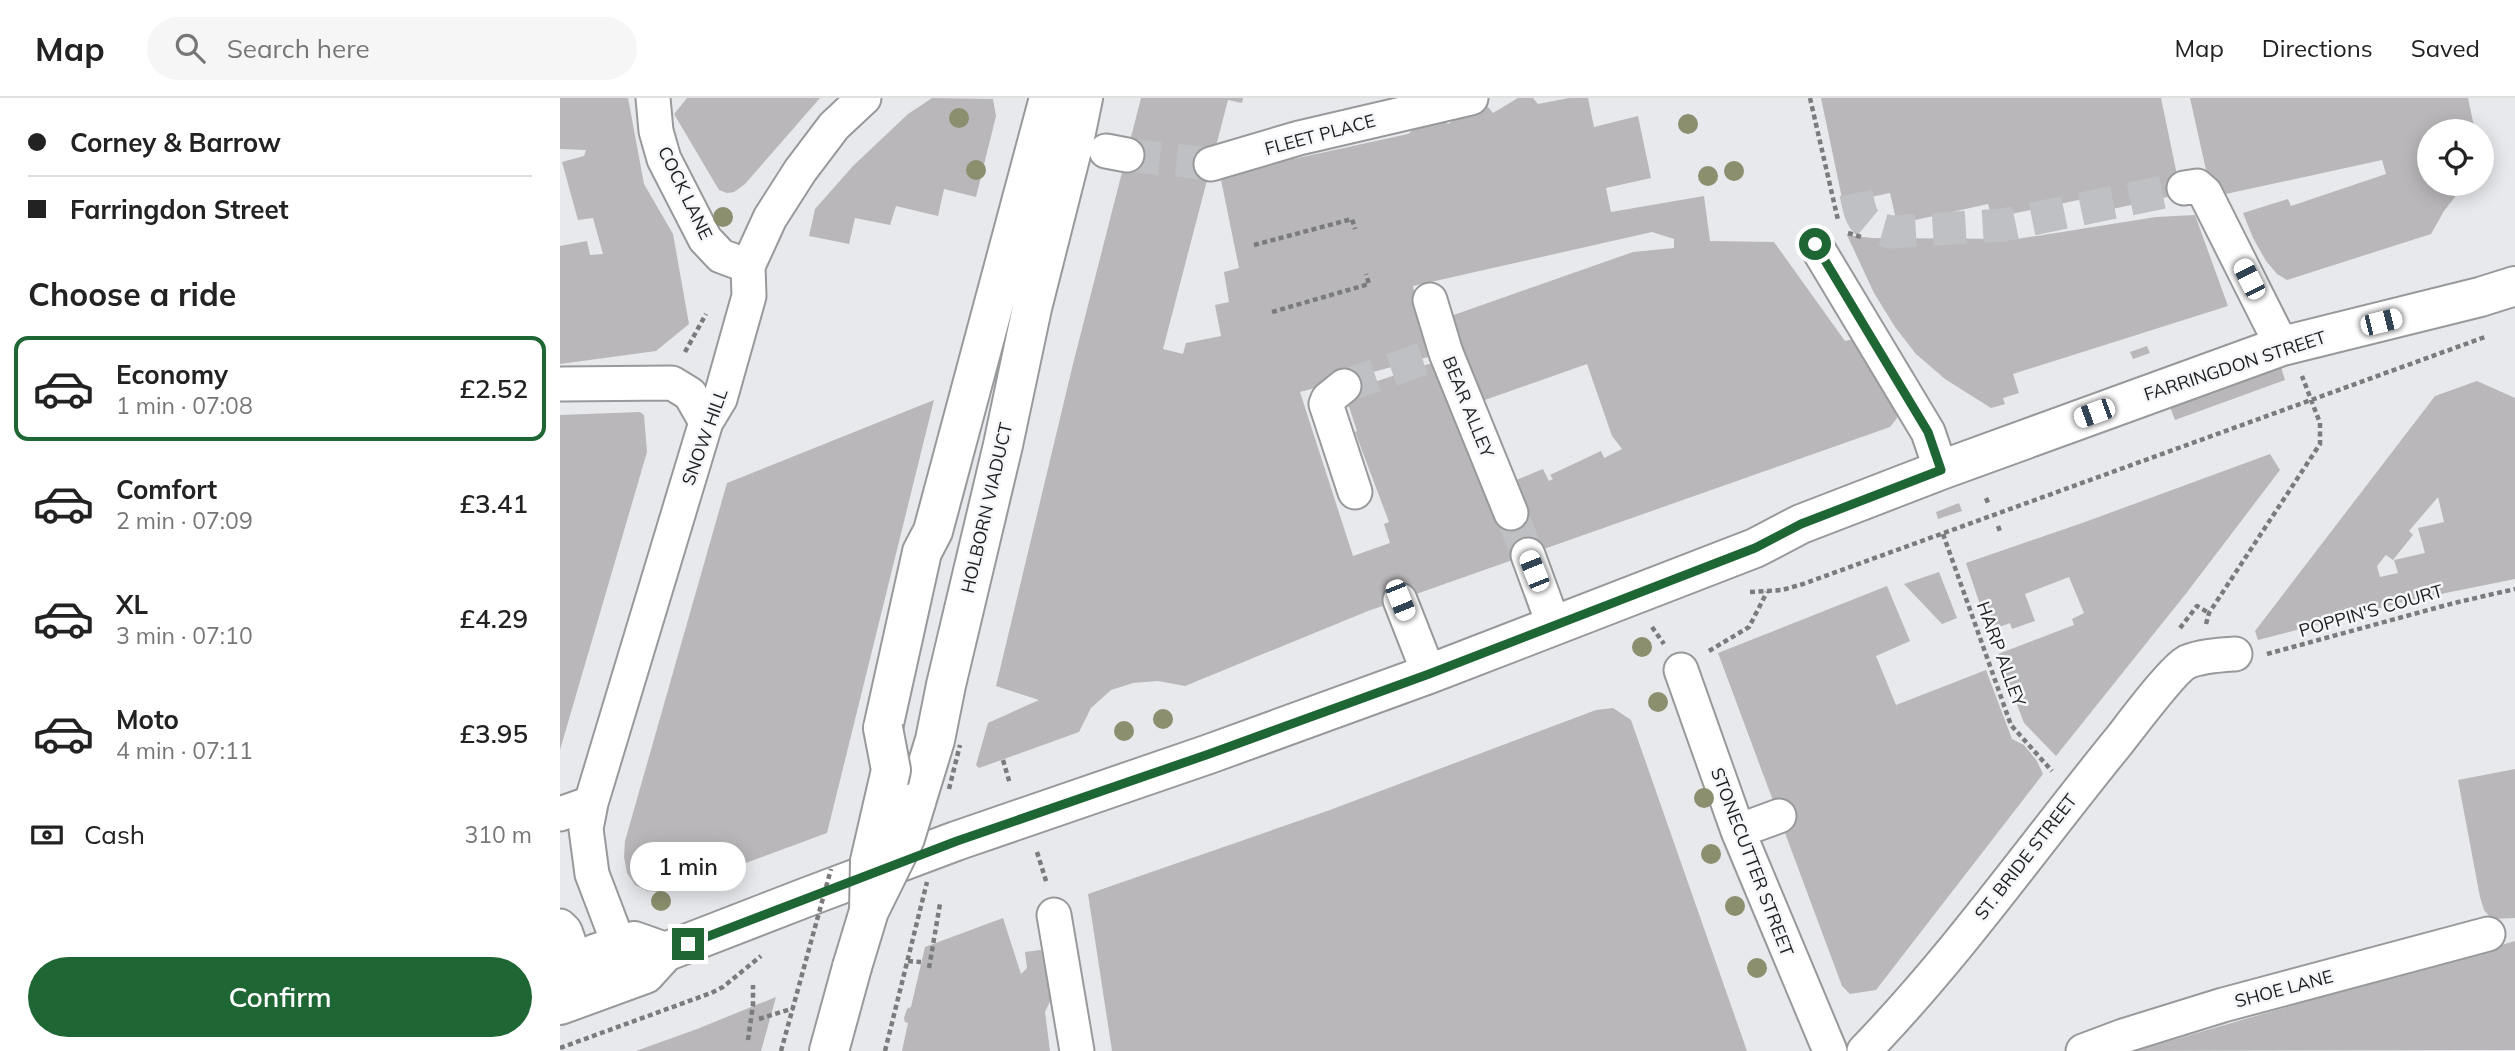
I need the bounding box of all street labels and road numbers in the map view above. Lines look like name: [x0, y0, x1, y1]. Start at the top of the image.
street label: FLEET PLACE: [1262, 109, 1378, 160]
street label: COCK LANE: [653, 142, 718, 243]
street label: FARRINGDON STREET: [2141, 325, 2329, 406]
street label: BEAR ALLEY: [1438, 353, 1500, 462]
street label: SNOW HILL: [676, 385, 733, 488]
street label: HOLBORN VIADUCT: [956, 420, 1017, 595]
street label: POPPIN'S COURT: [2296, 579, 2446, 642]
street label: HARP ALLEY: [1972, 598, 2031, 711]
street label: STONECUTTER STREET: [1706, 764, 1799, 959]
street label: ST. BRIDE STREET: [1969, 789, 2082, 924]
street label: SHOE LANE: [2232, 964, 2336, 1013]

